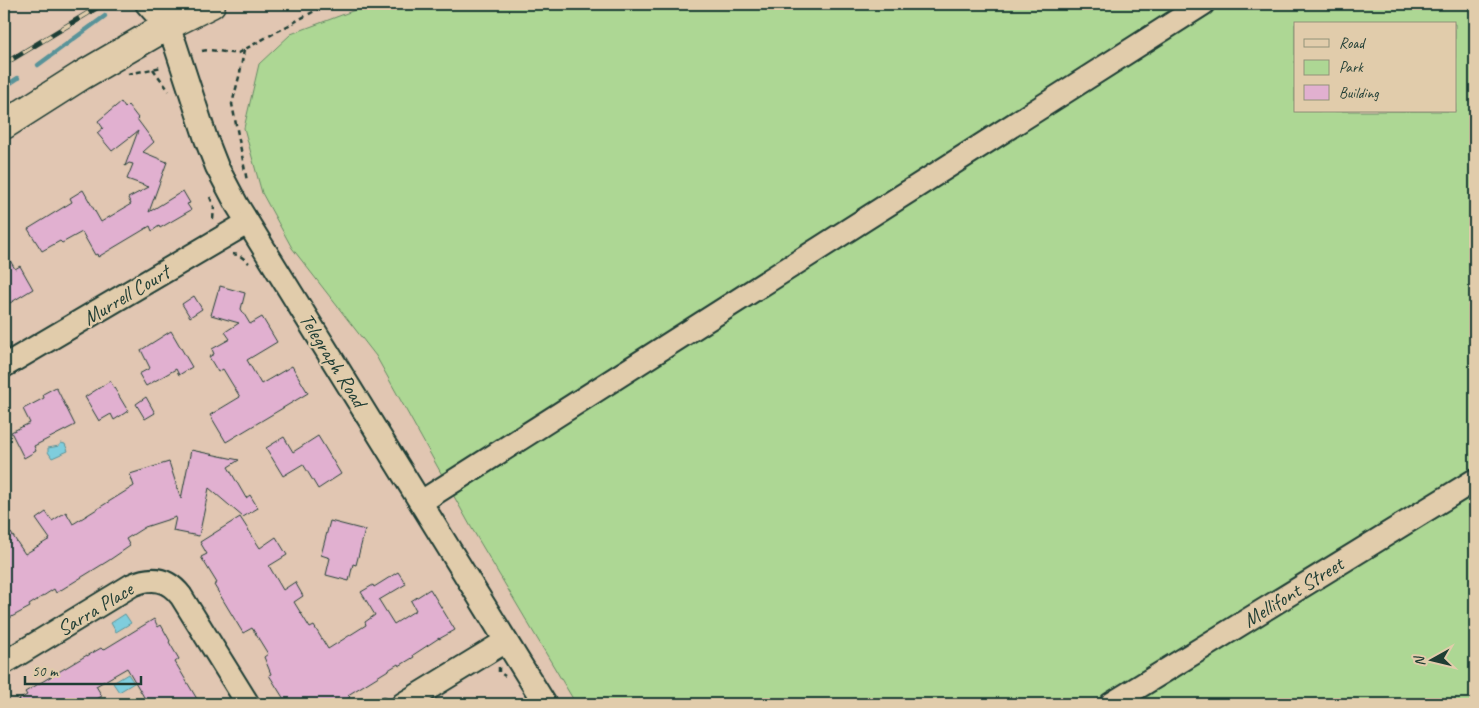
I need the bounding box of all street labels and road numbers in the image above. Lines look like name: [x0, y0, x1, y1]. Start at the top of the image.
street label: Murrell Court: [78, 257, 177, 331]
street label: Telegraph Road: [294, 308, 374, 414]
street label: Mellifont Street: [1238, 550, 1350, 633]
street label: Sarra Place: [52, 575, 140, 642]

